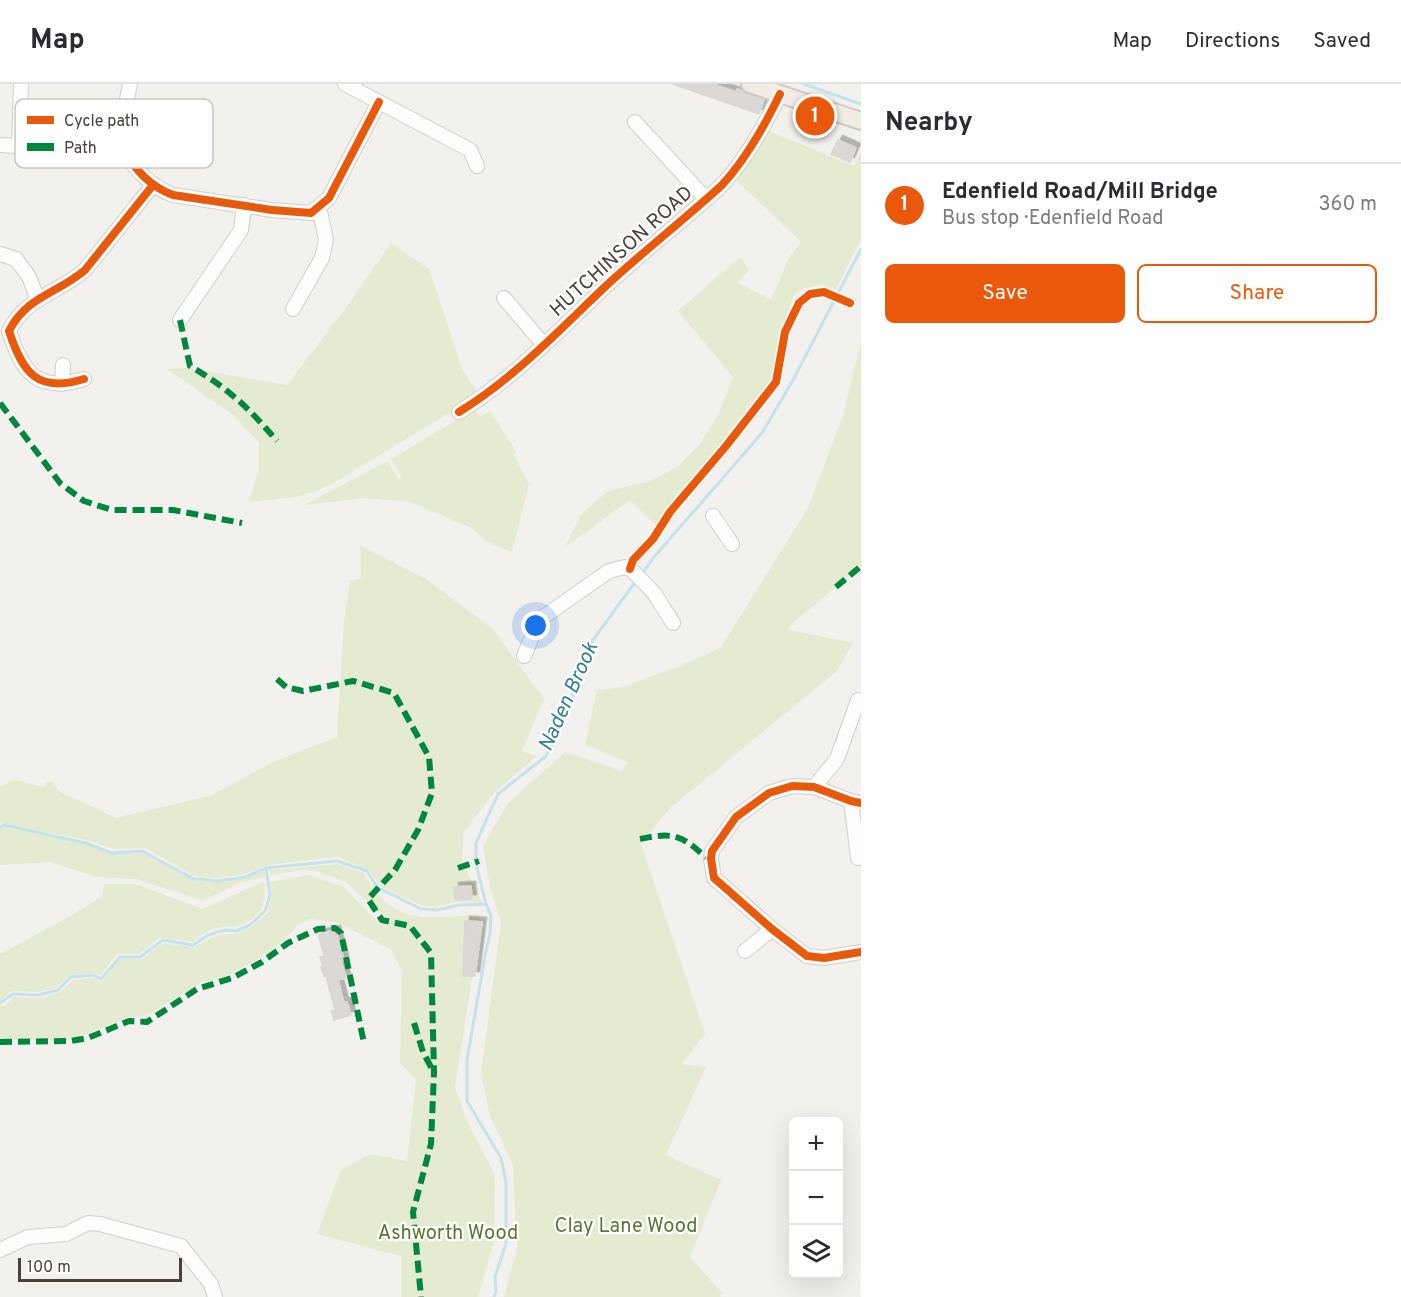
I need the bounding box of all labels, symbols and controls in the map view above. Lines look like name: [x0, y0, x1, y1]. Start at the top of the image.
text: Map: [30, 23, 85, 59]
text: Map: [1112, 28, 1152, 55]
text: Directions: [1185, 28, 1280, 55]
text: Saved: [1313, 28, 1371, 55]
pin: 1: [796, 93, 834, 138]
legend: [15, 99, 213, 168]
text: Nearby: [885, 107, 973, 140]
text: Cycle path: [64, 112, 139, 132]
text: Path: [64, 139, 97, 159]
text: Edenfield Road/Mill Bridge: [942, 179, 1218, 206]
street label: HUTCHINSON ROAD: [545, 181, 699, 323]
text: 1: [901, 192, 909, 218]
text: 360 m: [1319, 192, 1377, 218]
text: Bus stop · Edenfield Road: [942, 206, 1163, 232]
button: Save: [885, 264, 1125, 323]
button: Share: [1137, 264, 1377, 323]
your location: [521, 611, 550, 640]
water label: Naden Brook: [533, 638, 605, 756]
map controls: [789, 1117, 843, 1279]
button: +: [789, 1117, 843, 1171]
button: −: [789, 1171, 843, 1225]
park label: Clay Lane Wood: [554, 1214, 698, 1240]
park label: Ashworth Wood: [378, 1221, 518, 1247]
button: layers: [789, 1225, 843, 1279]
scale bar: [18, 1255, 182, 1282]
text: 100 m: [27, 1258, 71, 1278]

